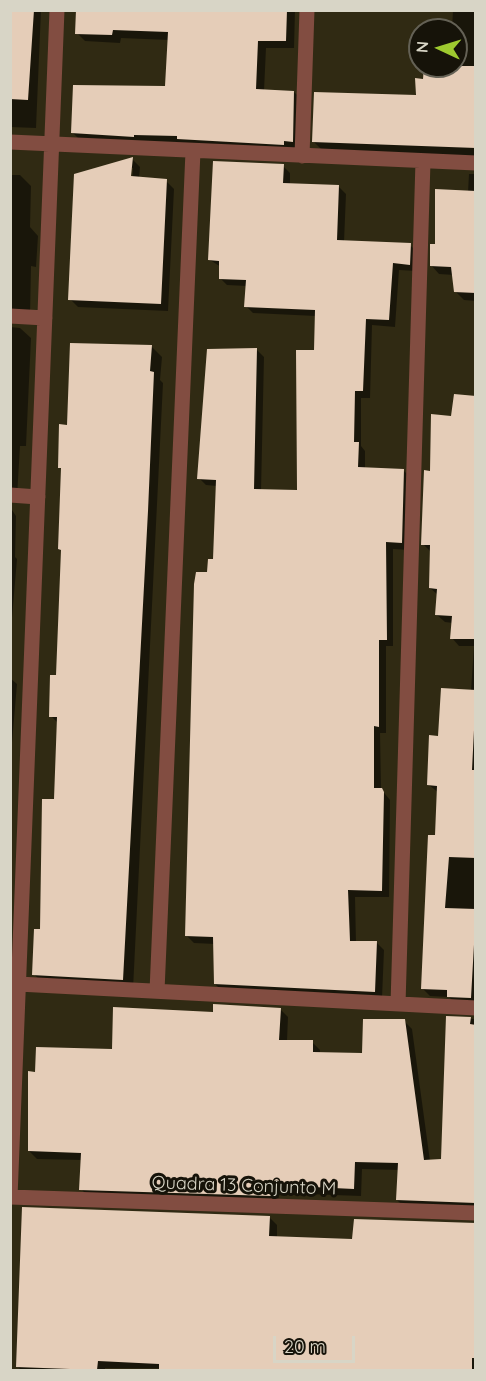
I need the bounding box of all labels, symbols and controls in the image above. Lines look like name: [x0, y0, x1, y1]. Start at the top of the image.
north arrow: [408, 18, 468, 78]
text: N: [412, 40, 432, 53]
street label: Quadra 13 Conjunto M: [151, 1172, 337, 1200]
scale bar: [276, 1324, 358, 1362]
text: 20 m: [284, 1335, 326, 1358]

